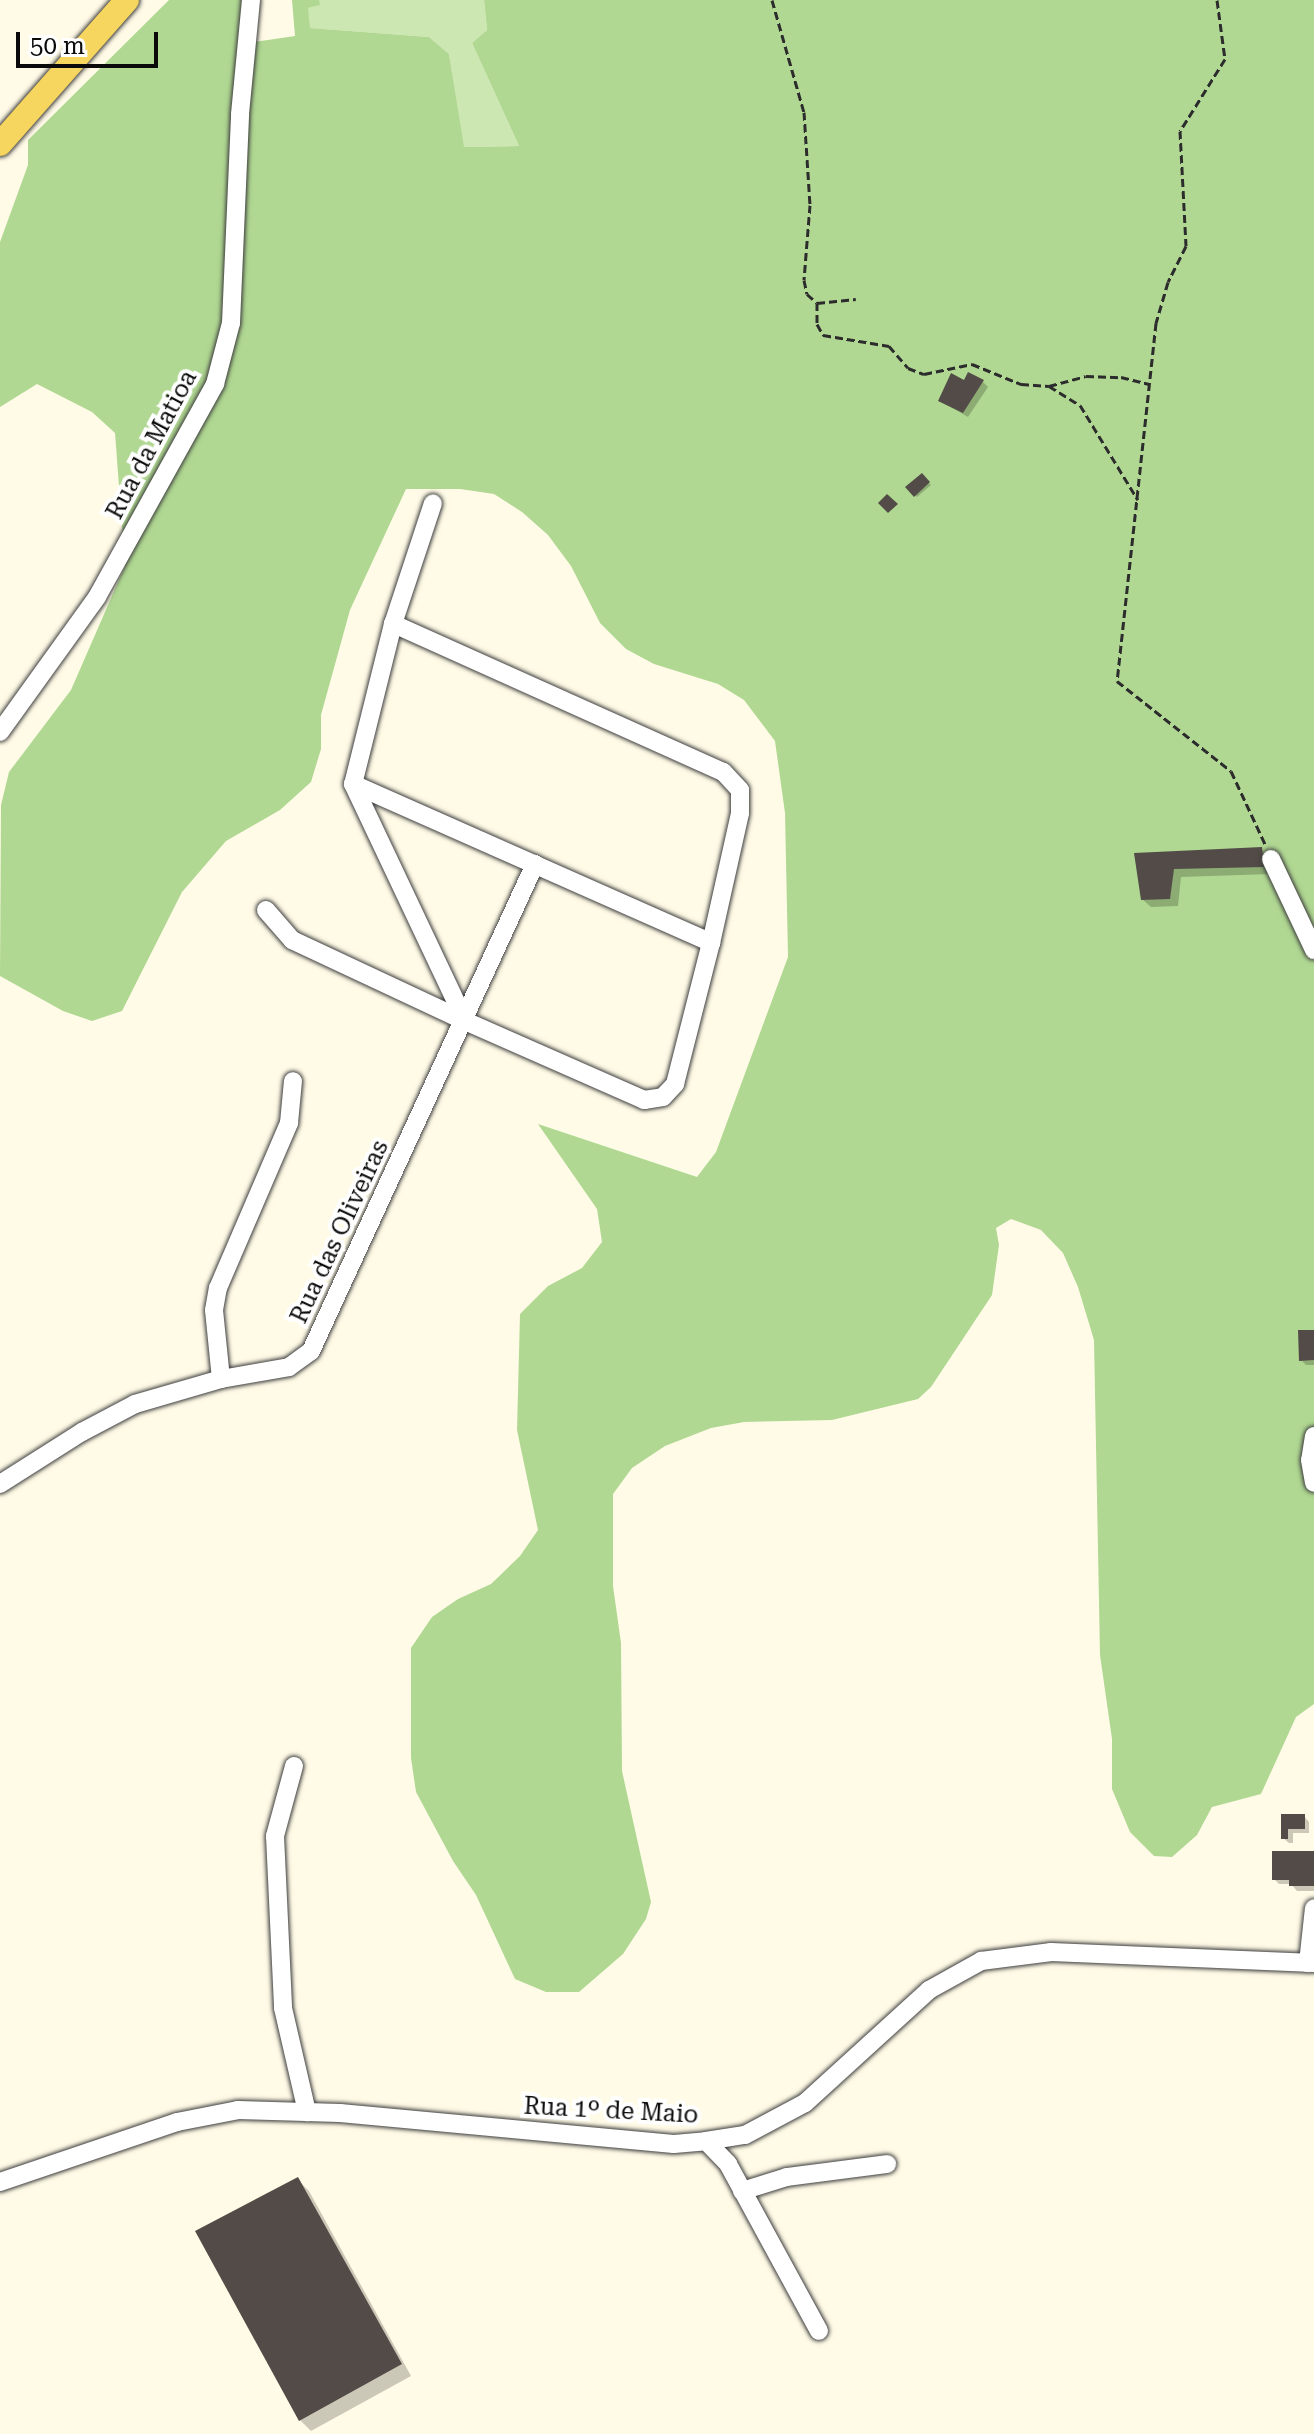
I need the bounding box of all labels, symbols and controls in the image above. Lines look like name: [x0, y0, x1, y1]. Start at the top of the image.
scale bar: [20, 16, 162, 66]
text: 50 m: [30, 32, 85, 60]
street label: Rua da Matioa: [101, 366, 203, 524]
street label: Rua das Oliveiras: [285, 1136, 395, 1328]
street label: Rua 1º de Maio: [523, 2092, 699, 2130]

